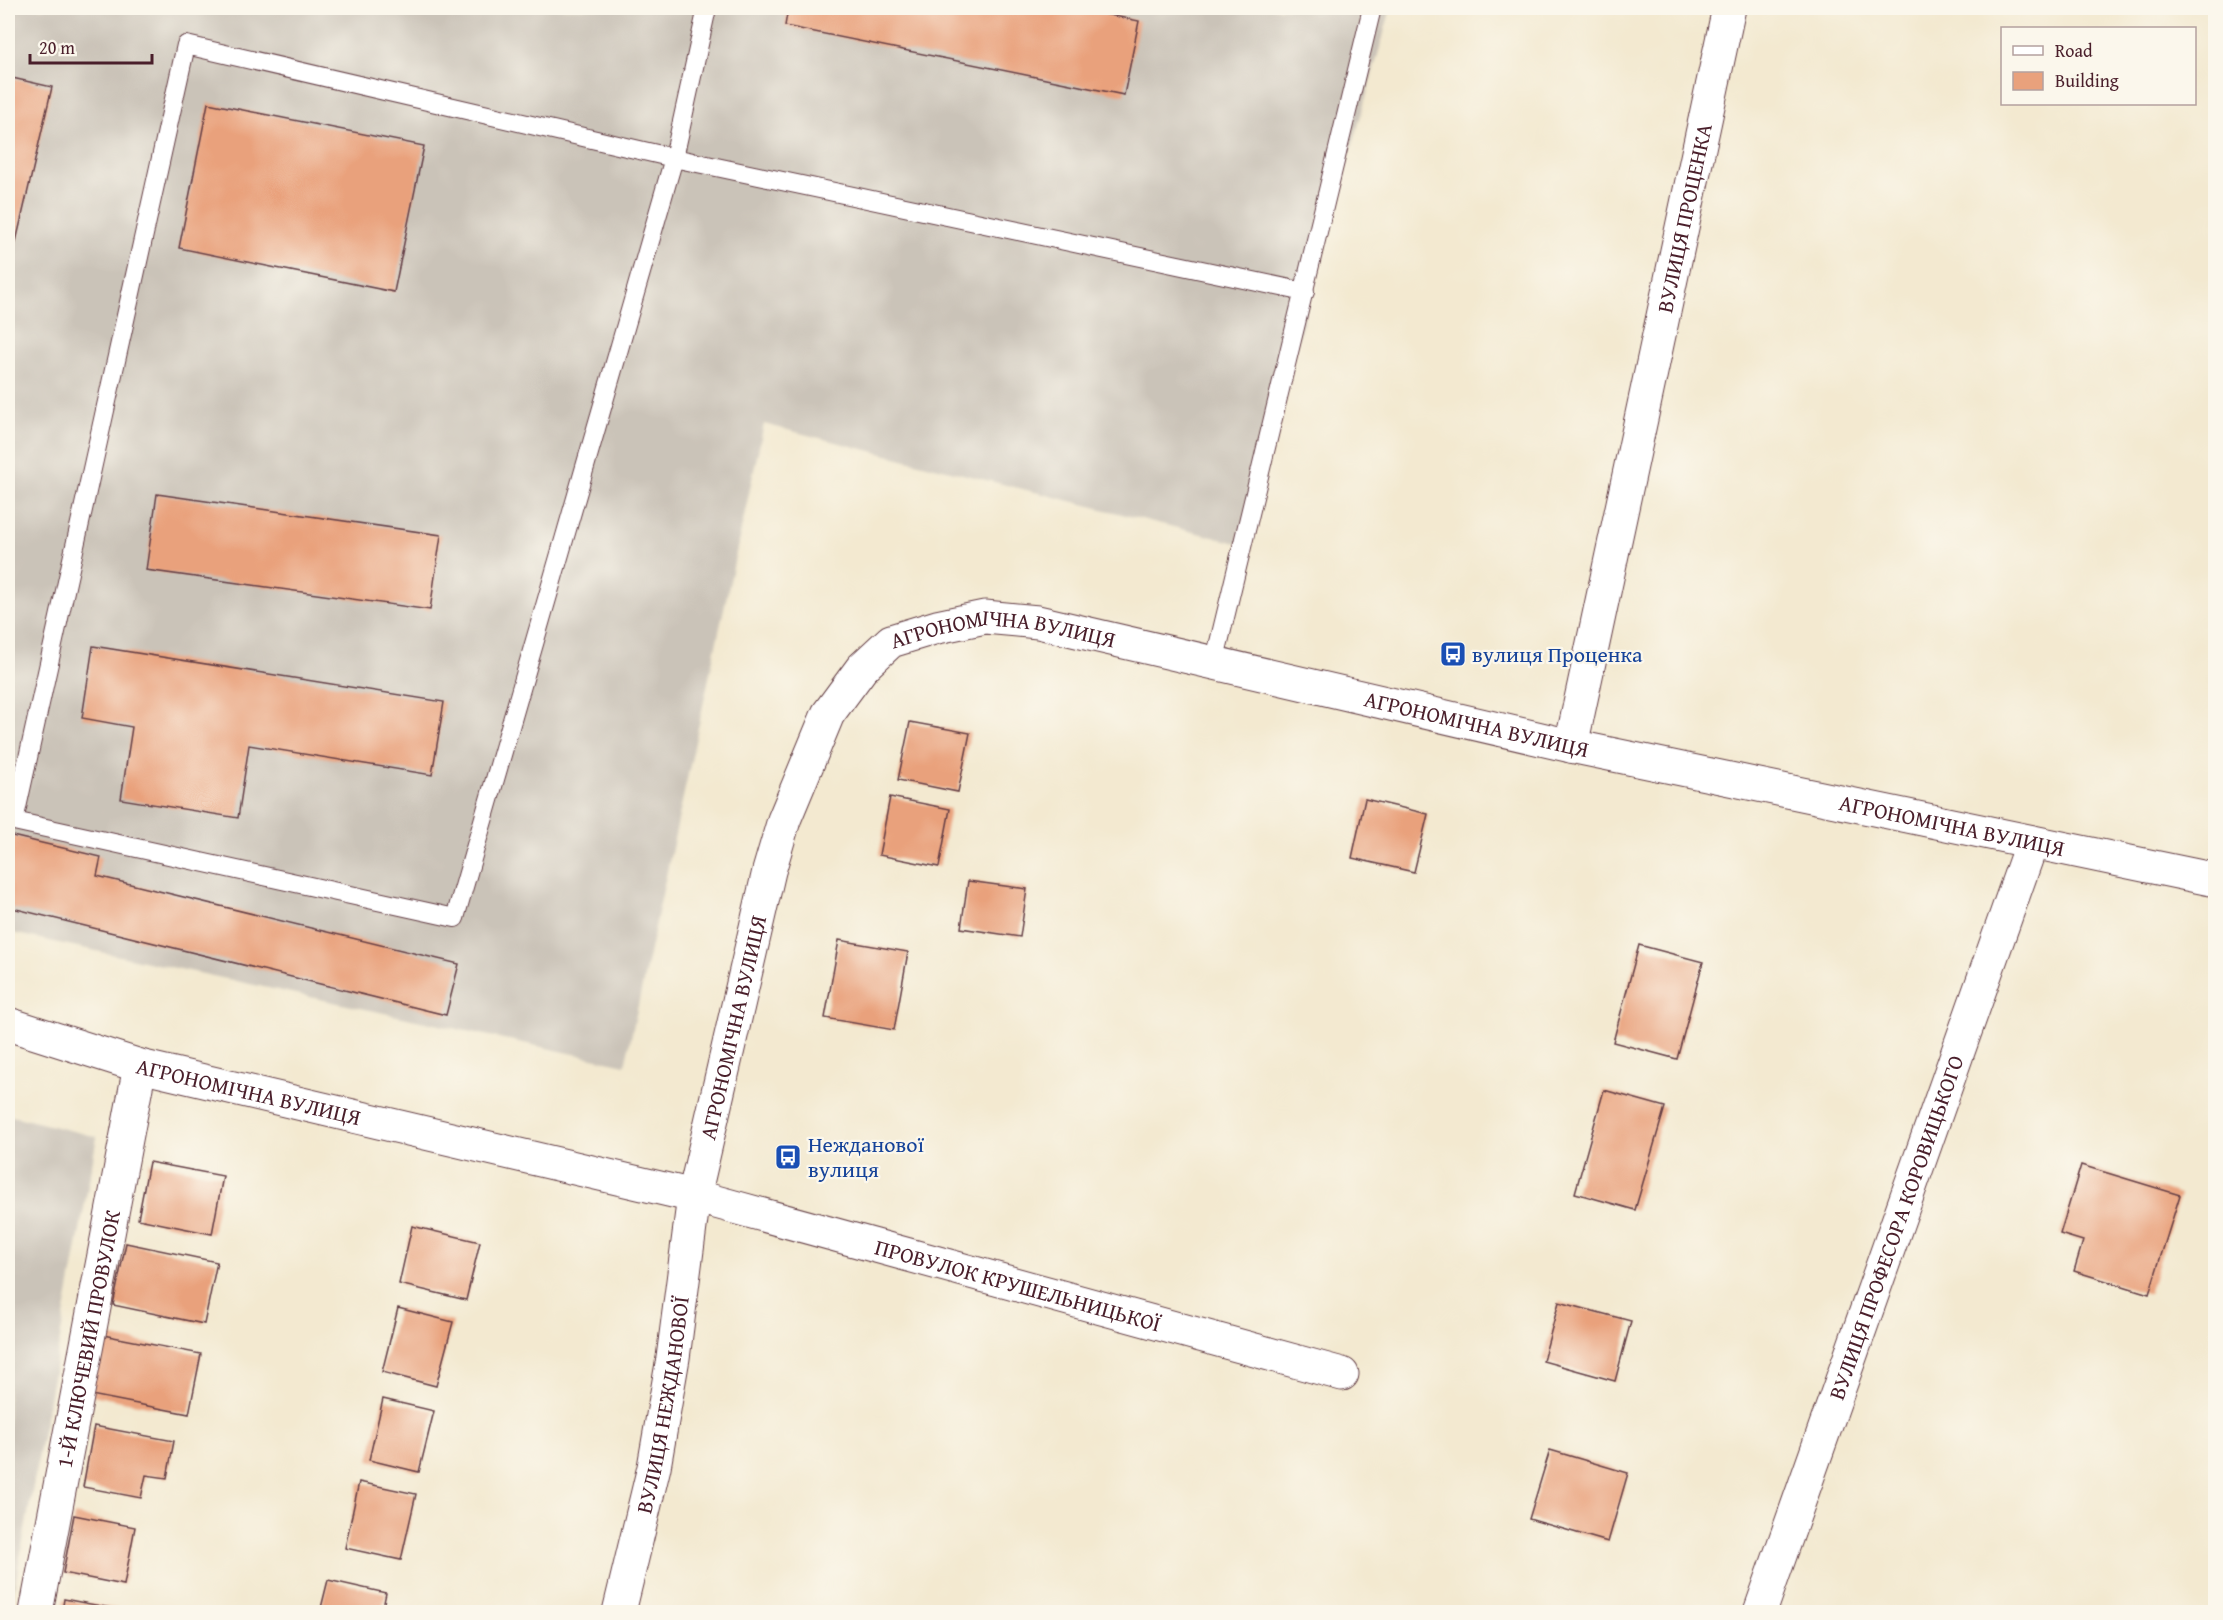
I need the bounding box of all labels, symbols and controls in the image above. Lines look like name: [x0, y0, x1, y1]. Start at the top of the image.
scale bar: [30, 27, 152, 65]
legend: [2001, 27, 2196, 105]
text: 20 m: [39, 34, 75, 61]
text: Road: [2055, 37, 2093, 64]
text: Building: [2055, 67, 2119, 94]
street label: ВУЛИЦЯ ПРОЦЕНКА: [1648, 120, 1720, 316]
street label: АГРОНОМІЧНА ВУЛИЦЯ: [886, 601, 1118, 656]
place label: вулиця Проценка: [1472, 638, 1643, 670]
bus stop icon: вулиця Проценка: [1438, 639, 1468, 669]
street label: АГРОНОМІЧНА ВУЛИЦЯ: [1361, 682, 1592, 765]
street label: АГРОНОМІЧНА ВУЛИЦЯ: [1836, 786, 2067, 864]
street label: АГРОНОМІЧНА ВУЛИЦЯ: [691, 912, 774, 1143]
street label: АГРОНОМІЧНА ВУЛИЦЯ: [133, 1050, 364, 1133]
street label: ВУЛИЦЯ ПРОФЕСОРА КОРОВИЦЬКОГО: [1820, 1051, 1972, 1404]
place label: Нежданової вулиця: [808, 1128, 924, 1185]
bus stop icon: Нежданової вулиця: [773, 1142, 803, 1172]
street label: 1-Й КЛЮЧЕВИЙ ПРОВУЛОК: [48, 1207, 128, 1471]
street label: ПРОВУЛОК КРУШЕЛЬНИЦЬКОЇ: [871, 1230, 1165, 1340]
street label: ВУЛИЦЯ НЕЖДАНОВОЇ: [627, 1294, 697, 1517]

